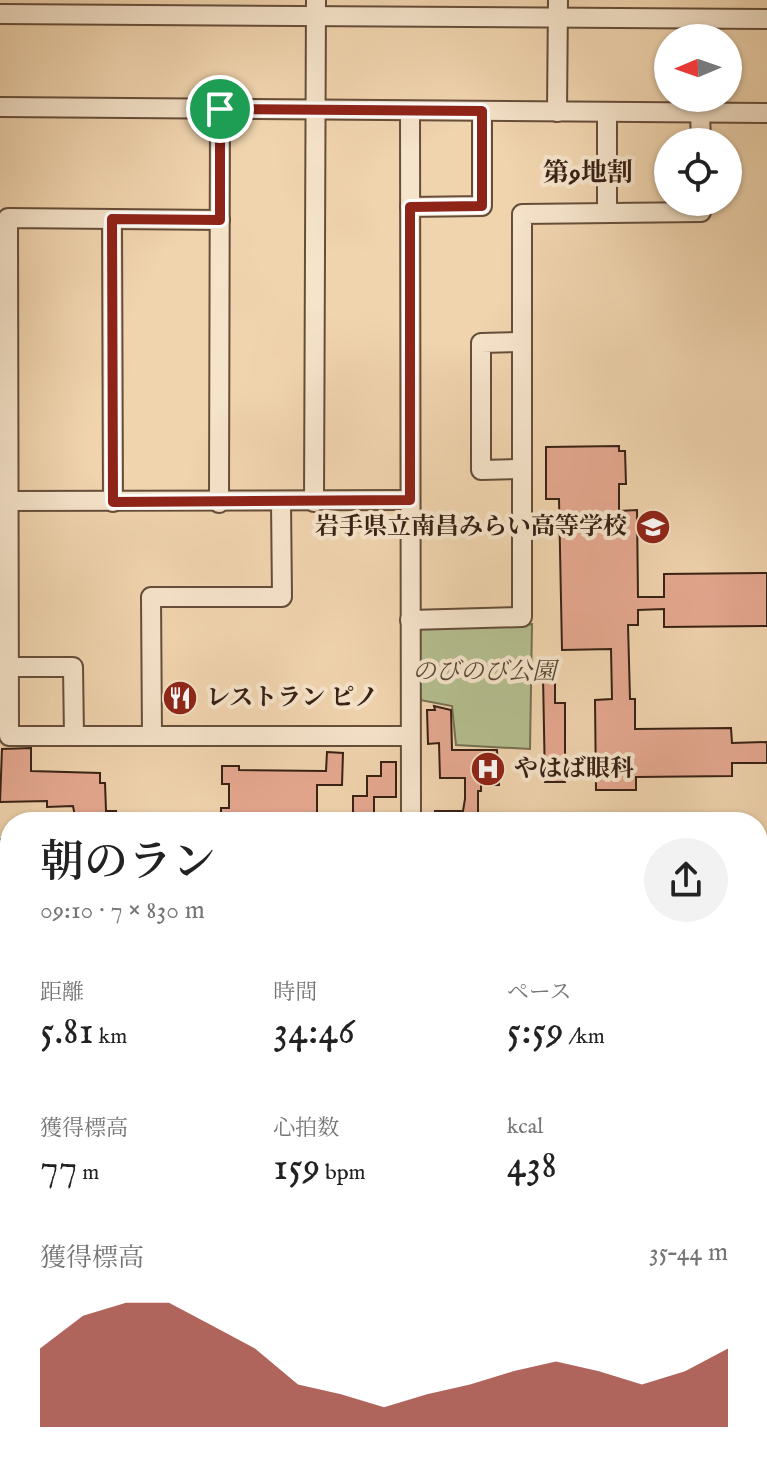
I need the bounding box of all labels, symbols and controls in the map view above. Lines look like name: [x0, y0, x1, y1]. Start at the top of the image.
north arrow: [654, 24, 742, 112]
map controls: [654, 24, 742, 216]
pin: [186, 75, 254, 143]
icon: arrive: [198, 87, 242, 131]
button: locate: [654, 128, 742, 216]
district label: 第9地割: [543, 157, 633, 190]
school or university icon: 岩手県立南昌みらい高等学校: [634, 508, 672, 546]
place label: 岩手県立南昌みらい高等学校: [315, 512, 627, 543]
park label: のびのび公園: [412, 657, 560, 688]
restaurant icon: レストラン ピノ: [161, 679, 199, 717]
place label: レストラン ピノ: [206, 683, 378, 714]
hospital icon: やはば眼科: [469, 750, 507, 788]
place label: やはば眼科: [514, 754, 634, 785]
text: 朝のラン: [40, 836, 216, 892]
button: share: [644, 838, 728, 922]
text: 09:10 · 7 × 830 m: [40, 894, 205, 927]
text: 距離: [40, 979, 84, 1007]
text: 時間: [273, 979, 317, 1007]
text: ペース: [507, 979, 572, 1007]
text: 5.81: [40, 1007, 94, 1058]
text: 34:46: [273, 1007, 355, 1058]
text: 5:59: [507, 1007, 564, 1058]
text: km: [94, 1023, 127, 1051]
text: /km: [564, 1023, 605, 1051]
text: kcal: [507, 1113, 543, 1141]
text: 獲得標高: [40, 1115, 128, 1143]
text: 心拍数: [273, 1115, 339, 1143]
text: 438: [507, 1141, 557, 1192]
text: 77: [40, 1143, 77, 1194]
text: 159: [273, 1143, 320, 1194]
text: m: [77, 1159, 99, 1187]
text: bpm: [320, 1159, 366, 1187]
text: 35–44 m: [649, 1236, 728, 1269]
text: 獲得標高: [40, 1242, 144, 1275]

